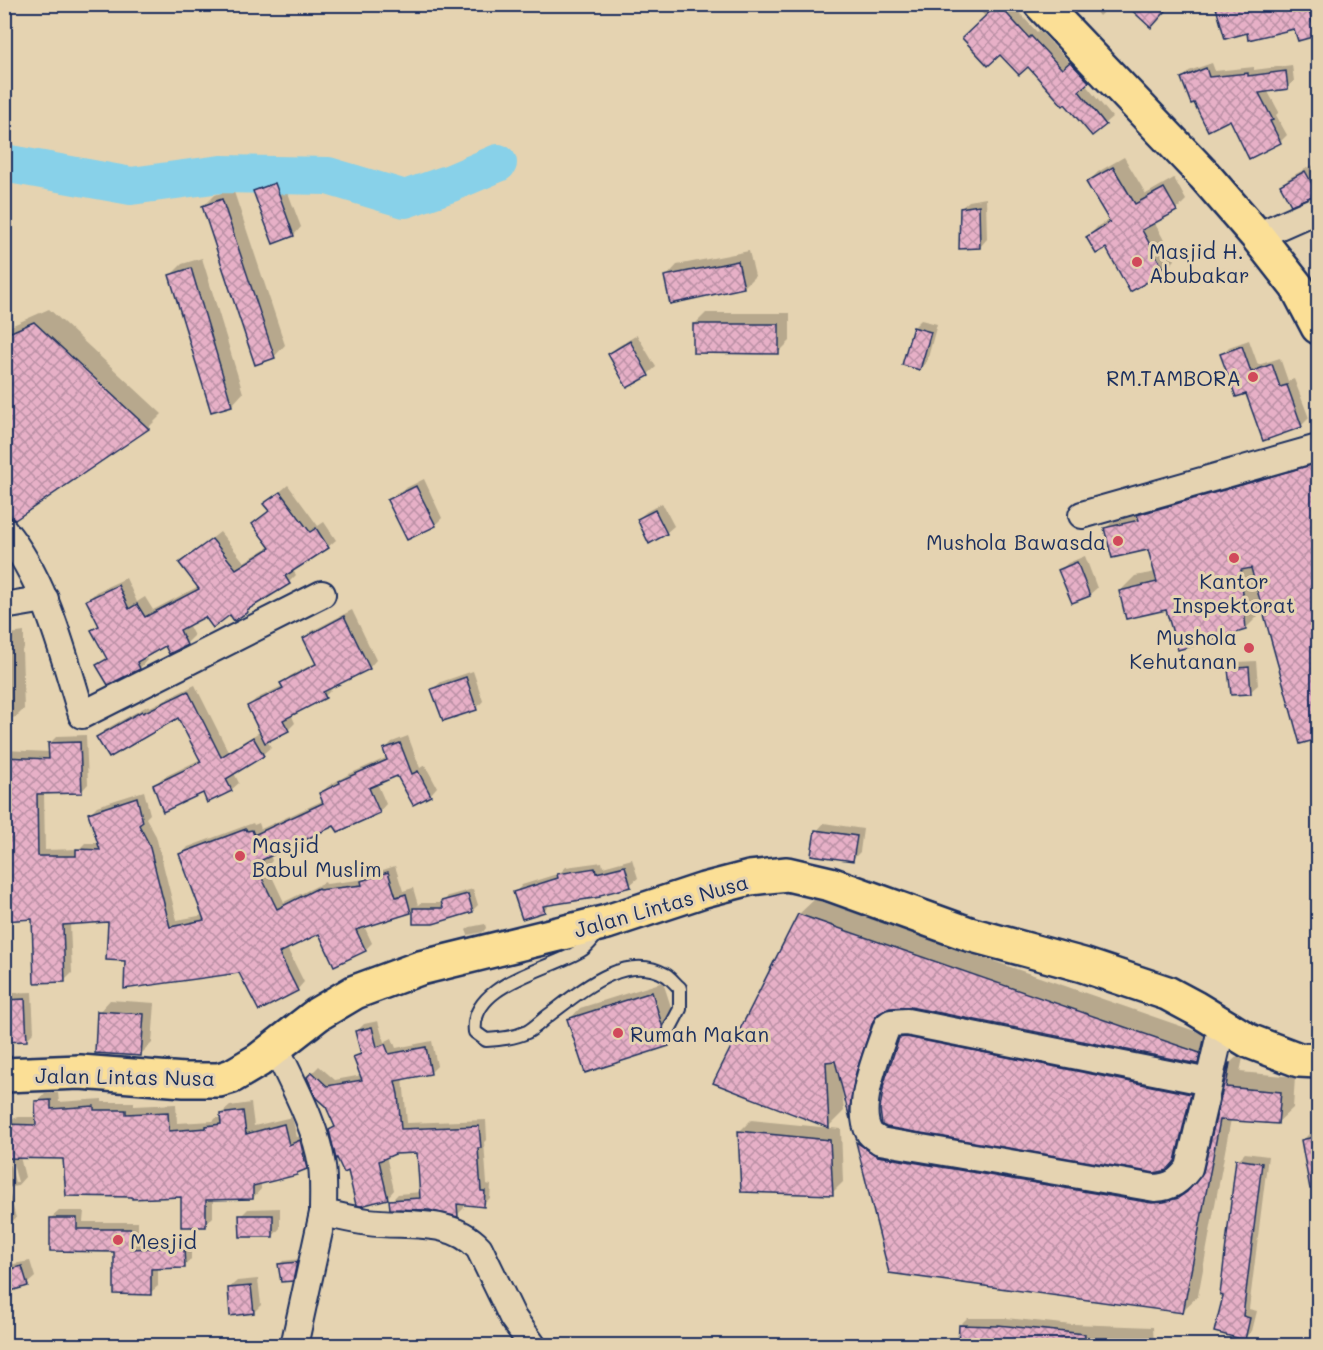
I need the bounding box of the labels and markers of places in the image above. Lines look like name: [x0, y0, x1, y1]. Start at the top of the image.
place label: Masjid H. Abubakar: [1149, 237, 1250, 288]
marker: Masjid H. Abubakar: [1130, 255, 1144, 269]
place label: RM.TAMBORA: [1106, 364, 1241, 391]
marker: RM.TAMBORA: [1246, 370, 1260, 384]
place label: Mushola Bawasda: [926, 528, 1106, 555]
marker: Mushola Bawasda: [1111, 534, 1125, 548]
marker: Kantor Inspektorat: [1227, 551, 1241, 565]
place label: Kantor Inspektorat: [1173, 567, 1295, 618]
place label: Mushola Kehutanan: [1129, 623, 1237, 674]
marker: Mushola Kehutanan: [1242, 641, 1256, 655]
place label: Masjid Babul Muslim: [252, 831, 382, 882]
marker: Masjid Babul Muslim: [233, 849, 247, 863]
place label: Rumah Makan: [630, 1020, 769, 1047]
marker: Rumah Makan: [611, 1026, 625, 1040]
place label: Mesjid: [130, 1227, 197, 1254]
marker: Mesjid: [111, 1233, 125, 1247]

